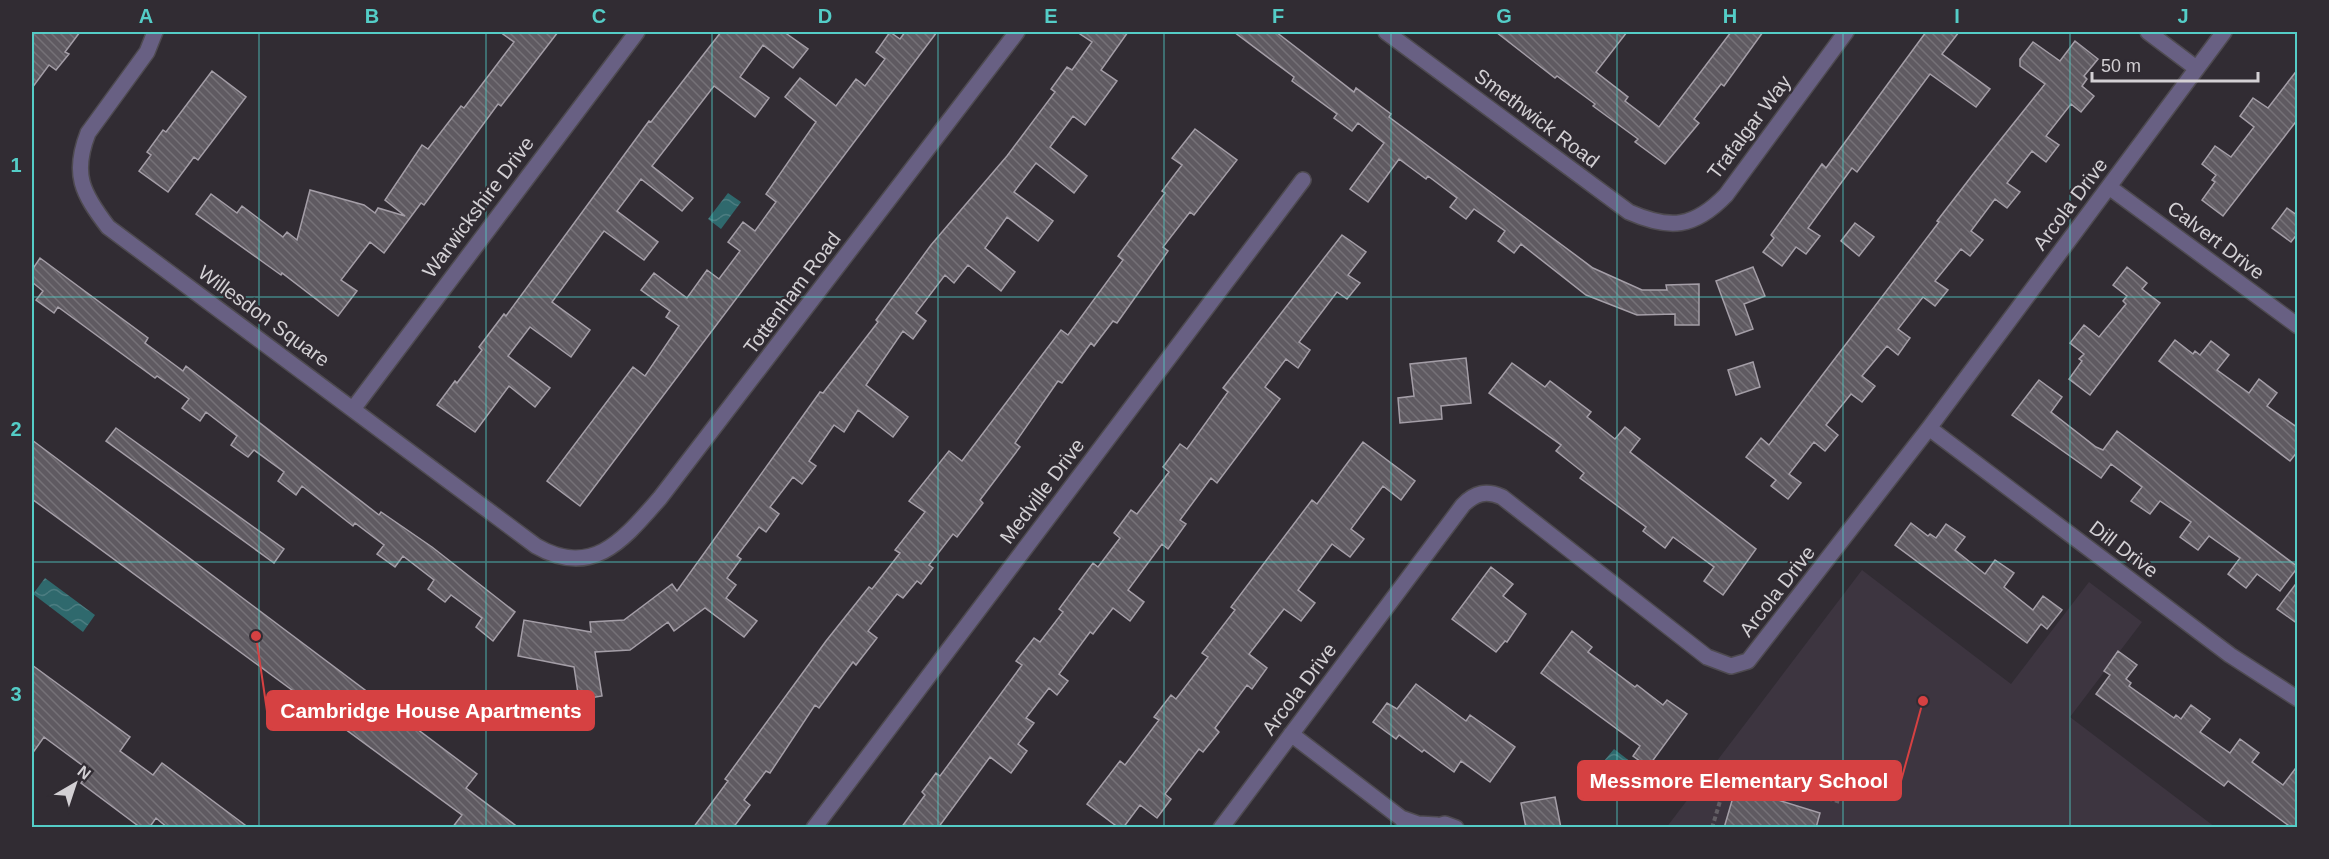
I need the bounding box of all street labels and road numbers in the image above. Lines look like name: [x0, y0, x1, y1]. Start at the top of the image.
street label: Smethwick Road: [1470, 64, 1604, 172]
street label: Trafalgar Way: [1703, 71, 1795, 183]
street label: Warwickshire Drive: [418, 132, 538, 282]
street label: Arcola Drive: [2028, 154, 2112, 254]
street label: Calvert Drive: [2163, 196, 2269, 284]
street label: Tottenham Road: [739, 228, 845, 358]
street label: Willesdon Square: [194, 261, 334, 371]
street label: Medville Drive: [995, 434, 1089, 548]
street label: Dill Drive: [2085, 516, 2163, 582]
street label: Arcola Drive: [1735, 541, 1819, 641]
street label: Arcola Drive: [1257, 639, 1341, 739]

